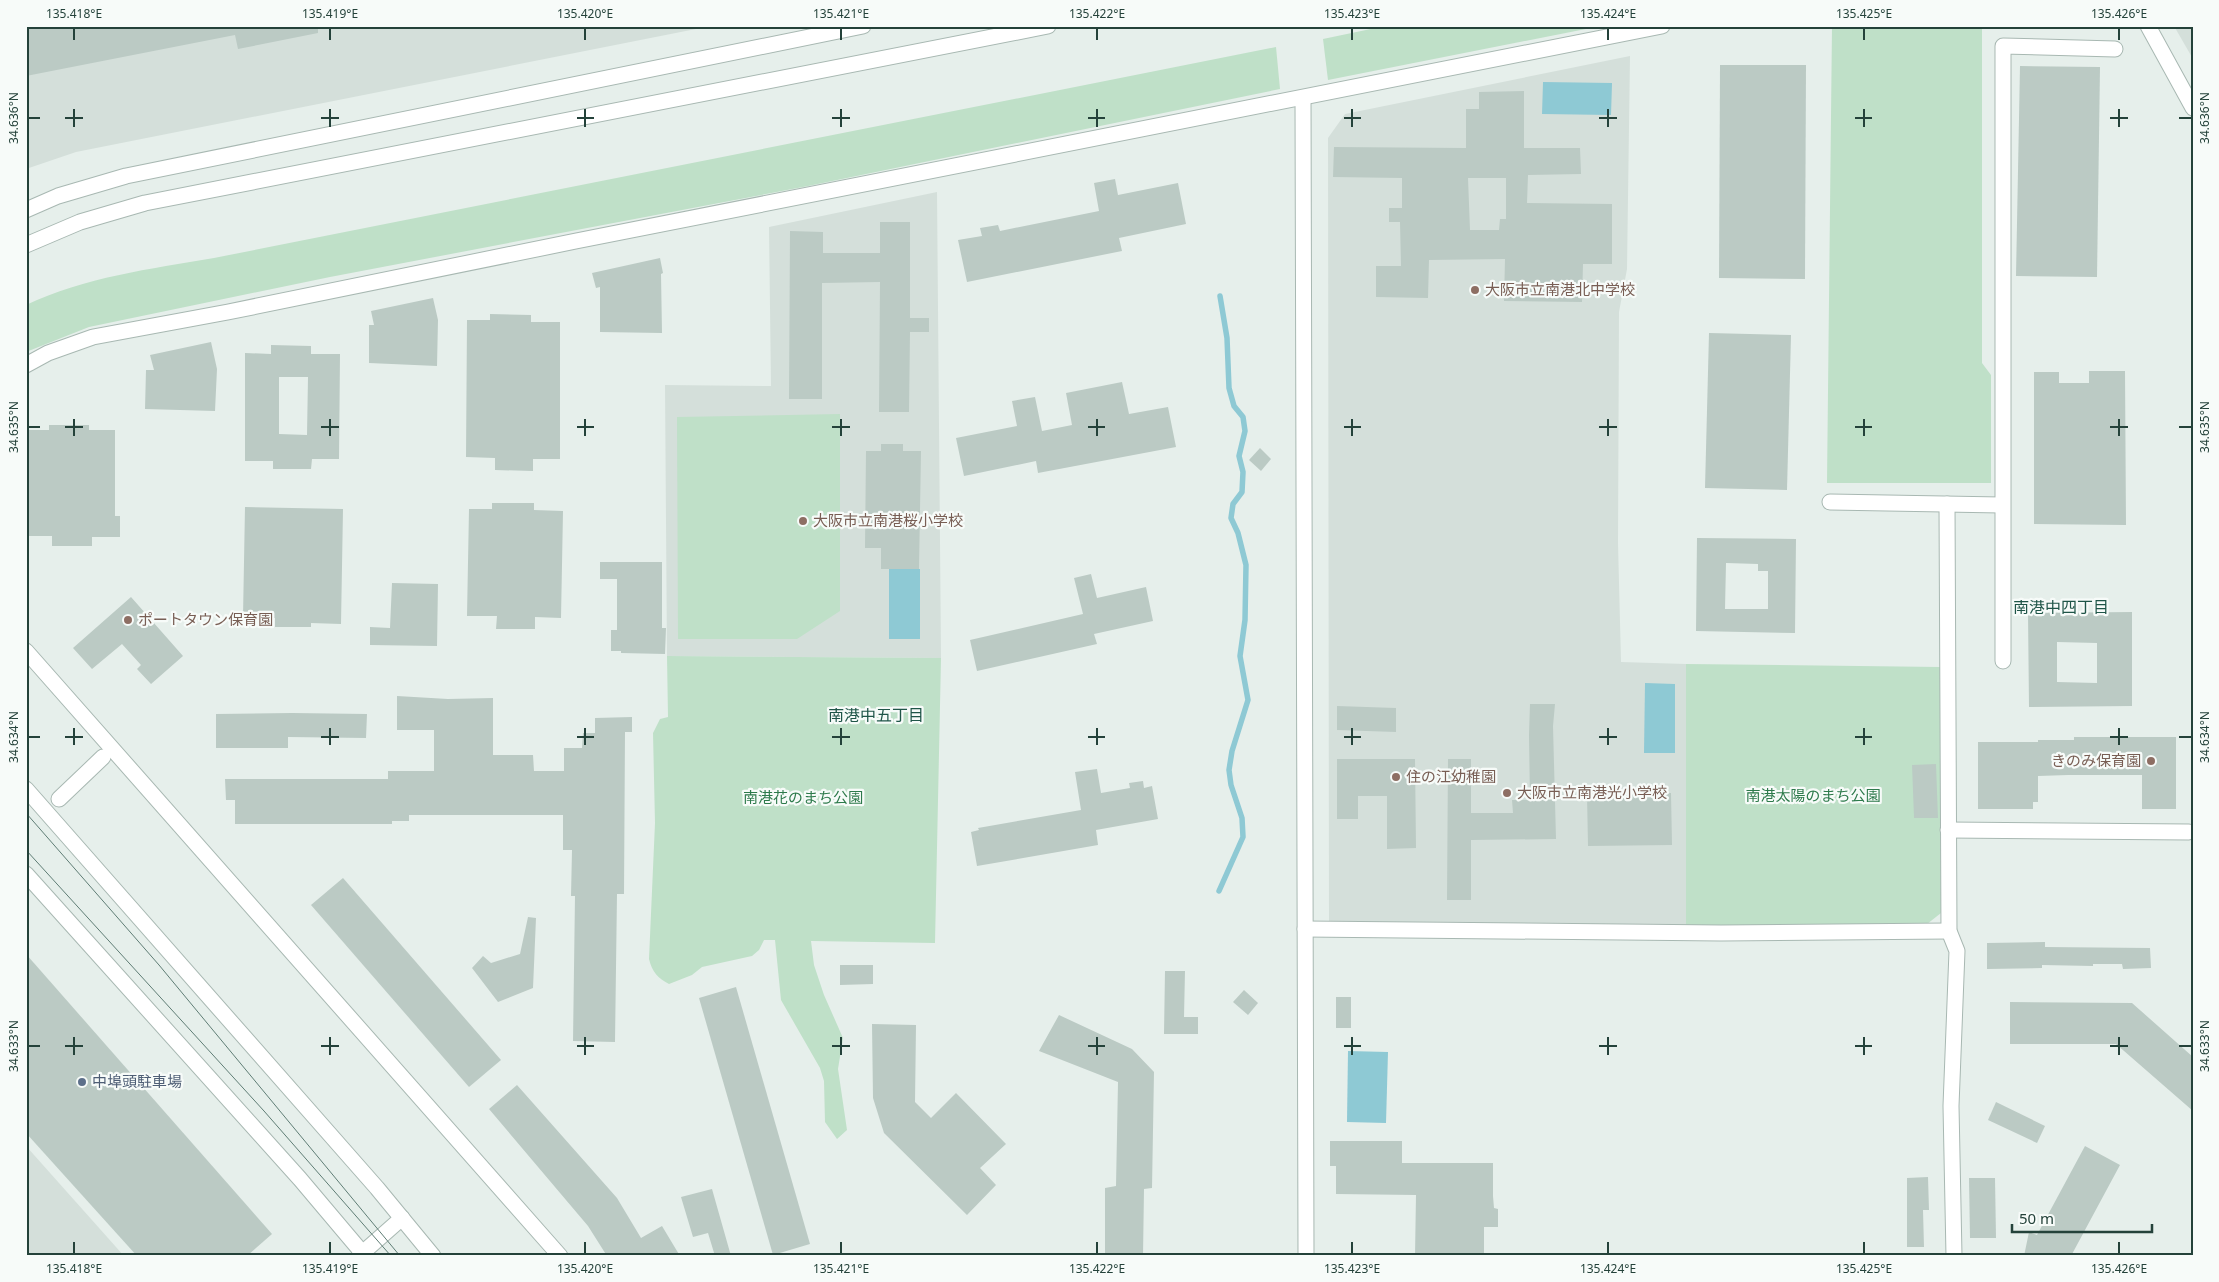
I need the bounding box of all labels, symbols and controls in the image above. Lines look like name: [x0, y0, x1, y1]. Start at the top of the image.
text: 135.418°E: [46, 5, 102, 22]
text: 135.419°E: [302, 5, 358, 22]
text: 135.420°E: [557, 5, 613, 22]
text: 135.421°E: [813, 5, 869, 22]
text: 135.422°E: [1069, 5, 1125, 22]
text: 135.423°E: [1324, 5, 1380, 22]
text: 135.424°E: [1580, 5, 1636, 22]
text: 135.425°E: [1836, 5, 1892, 22]
text: 135.426°E: [2091, 5, 2147, 22]
text: 34.636°N: [5, 92, 22, 144]
text: 34.636°N: [2196, 92, 2213, 144]
place label: 大阪市立南港北中学校: [1485, 279, 1635, 299]
marker: 大阪市立南港北中学校: [1469, 284, 1481, 296]
text: 34.635°N: [5, 401, 22, 453]
text: 34.635°N: [2196, 401, 2213, 453]
place label: 大阪市立南港桜小学校: [813, 510, 963, 530]
marker: 大阪市立南港桜小学校: [797, 515, 809, 527]
district label: 南港中四丁目: [2013, 596, 2109, 618]
place label: ポートタウン保育園: [138, 609, 273, 629]
marker: ポートタウン保育園: [122, 614, 134, 626]
district label: 南港中五丁目: [828, 704, 924, 726]
text: 34.634°N: [5, 711, 22, 763]
text: 34.634°N: [2196, 711, 2213, 763]
place label: きのみ保育園: [2051, 750, 2141, 770]
marker: きのみ保育園: [2145, 755, 2157, 767]
place label: 住の江幼稚園: [1406, 766, 1496, 786]
marker: 住の江幼稚園: [1390, 771, 1402, 783]
place label: 大阪市立南港光小学校: [1517, 782, 1667, 802]
park label: 南港太陽のまち公園: [1745, 785, 1881, 805]
park label: 南港花のまち公園: [743, 787, 863, 807]
marker: 大阪市立南港光小学校: [1501, 787, 1513, 799]
text: 34.633°N: [5, 1020, 22, 1072]
text: 34.633°N: [2196, 1020, 2213, 1072]
place label: 中埠頭駐車場: [92, 1071, 182, 1091]
marker: 中埠頭駐車場: [76, 1076, 88, 1088]
scale bar: [2012, 1202, 2152, 1234]
text: 50 m: [2019, 1208, 2054, 1228]
text: 135.418°E: [46, 1260, 102, 1277]
text: 135.419°E: [302, 1260, 358, 1277]
text: 135.420°E: [557, 1260, 613, 1277]
text: 135.421°E: [813, 1260, 869, 1277]
text: 135.422°E: [1069, 1260, 1125, 1277]
text: 135.423°E: [1324, 1260, 1380, 1277]
text: 135.424°E: [1580, 1260, 1636, 1277]
text: 135.425°E: [1836, 1260, 1892, 1277]
text: 135.426°E: [2091, 1260, 2147, 1277]

